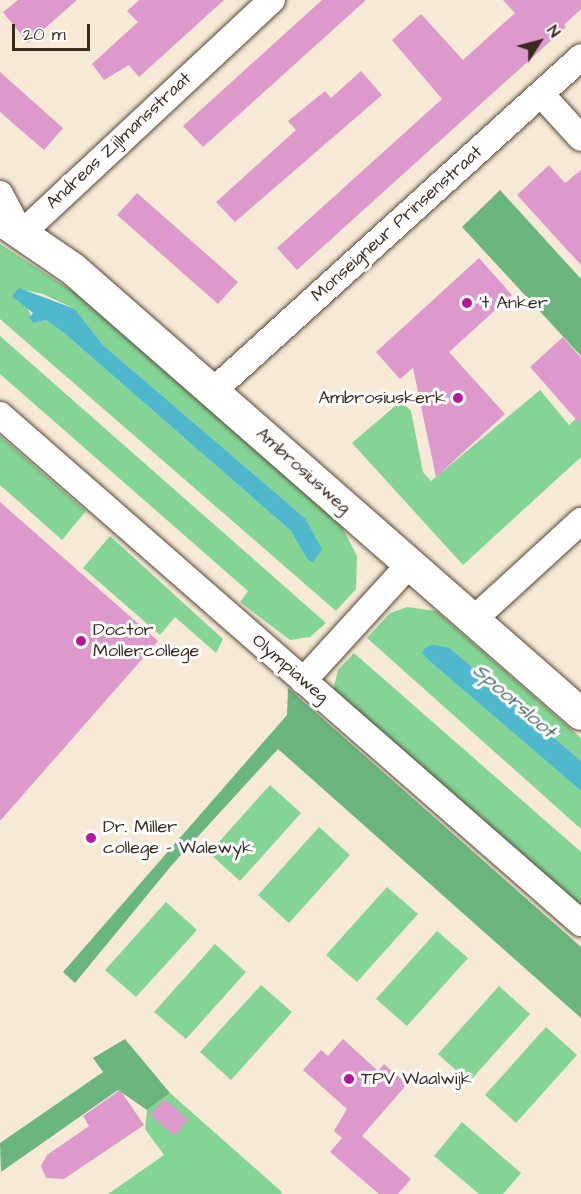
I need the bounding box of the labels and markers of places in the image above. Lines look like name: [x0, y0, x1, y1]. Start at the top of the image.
place label: 't Anker: [479, 292, 548, 314]
marker: 't Anker: [460, 296, 474, 310]
place label: Ambrosiuskerk: [319, 387, 446, 409]
marker: Ambrosiuskerk: [451, 391, 465, 405]
place label: Doctor Mollercollege: [93, 620, 199, 662]
marker: Doctor Mollercollege: [74, 634, 88, 648]
place label: Dr. Miller college - Walewyk: [103, 817, 253, 860]
marker: Dr. Miller college - Walewyk: [84, 831, 98, 845]
place label: TPV Waalwijk: [361, 1068, 472, 1090]
marker: TPV Waalwijk: [342, 1072, 356, 1086]

